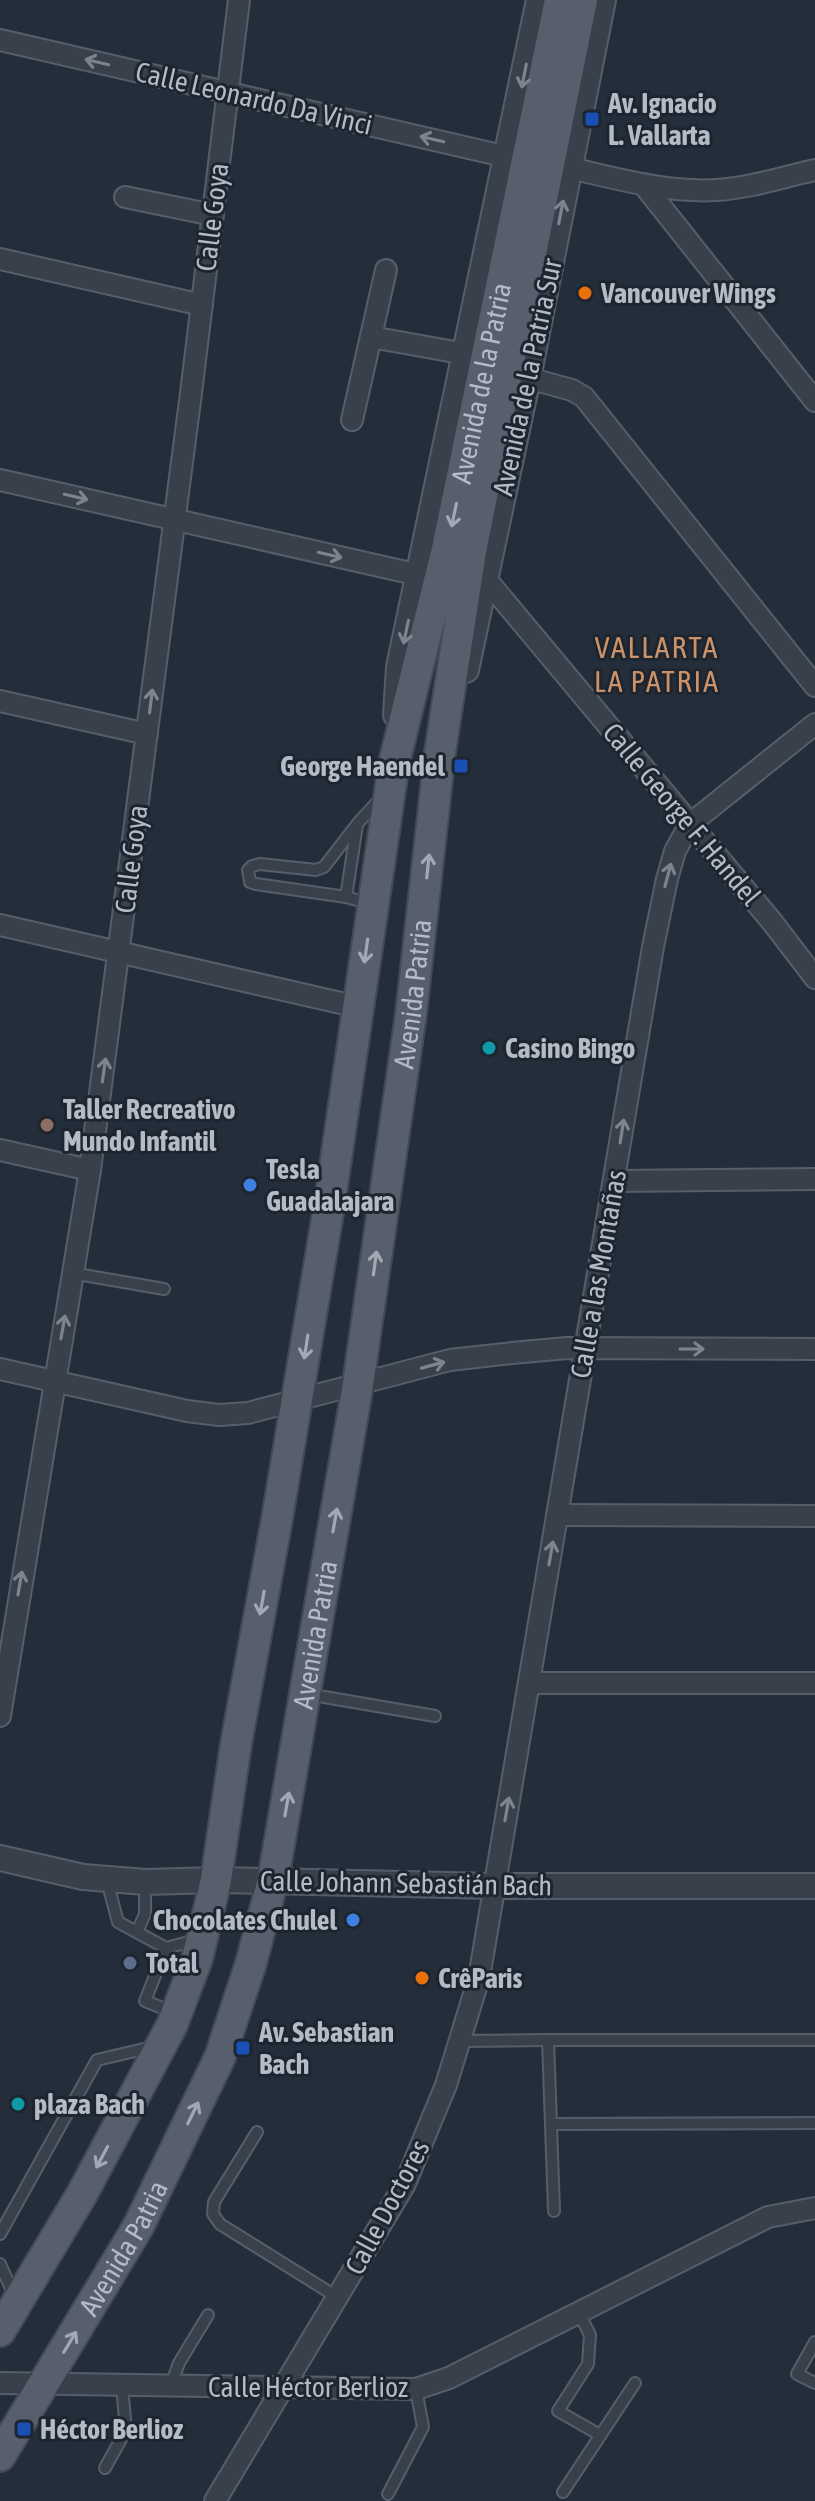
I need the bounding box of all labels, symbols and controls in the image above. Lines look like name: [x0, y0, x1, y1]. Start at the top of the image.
one-way arrow: [85, 54, 110, 69]
street label: Calle Leonardo Da Vinci: [133, 55, 375, 141]
one-way arrow: [516, 63, 531, 89]
place label: Av. Ignacio L. Vallarta: [607, 87, 717, 151]
marker: Av. Ignacio L. Vallarta: [583, 110, 601, 128]
one-way arrow: [420, 131, 445, 146]
street label: Calle Goya: [189, 161, 235, 273]
one-way arrow: [554, 200, 569, 225]
street label: Avenida de la Patria Sur: [486, 255, 568, 498]
place label: Vancouver Wings: [600, 277, 776, 309]
street label: Avenida de la Patria: [445, 280, 517, 486]
marker: Vancouver Wings: [576, 284, 594, 302]
one-way arrow: [63, 491, 88, 506]
one-way arrow: [446, 502, 461, 528]
one-way arrow: [316, 548, 342, 563]
one-way arrow: [398, 619, 413, 644]
district label: VALLARTA LA PATRIA: [594, 630, 720, 698]
one-way arrow: [144, 689, 159, 714]
street label: Calle George F. Handel: [597, 716, 768, 912]
place label: George Haendel: [280, 750, 446, 782]
marker: George Haendel: [452, 757, 470, 775]
street label: Calle Goya: [108, 803, 154, 915]
one-way arrow: [420, 853, 435, 880]
one-way arrow: [662, 862, 677, 888]
street label: Avenida Patria: [387, 918, 437, 1071]
one-way arrow: [358, 938, 373, 963]
place label: Casino Bingo: [505, 1032, 635, 1064]
marker: Casino Bingo: [480, 1039, 498, 1057]
one-way arrow: [96, 1057, 111, 1084]
place label: Taller Recreativo Mundo Infantil: [63, 1093, 236, 1157]
marker: Taller Recreativo Mundo Infantil: [38, 1116, 56, 1134]
one-way arrow: [616, 1119, 631, 1144]
place label: Tesla Guadalajara: [266, 1153, 394, 1217]
street label: Calle a las Montañas: [564, 1167, 632, 1381]
marker: Tesla Guadalajara: [241, 1176, 259, 1194]
one-way arrow: [368, 1251, 383, 1276]
one-way arrow: [57, 1314, 72, 1340]
one-way arrow: [297, 1333, 312, 1359]
one-way arrow: [678, 1341, 705, 1357]
one-way arrow: [420, 1356, 446, 1371]
one-way arrow: [328, 1508, 343, 1533]
one-way arrow: [544, 1541, 559, 1566]
street label: Avenida Patria: [287, 1558, 344, 1711]
one-way arrow: [13, 1571, 28, 1596]
one-way arrow: [253, 1590, 268, 1615]
one-way arrow: [280, 1791, 295, 1817]
one-way arrow: [501, 1797, 516, 1822]
street label: Calle Johann Sebastián Bach: [260, 1864, 552, 1902]
place label: Chocolates Chulel: [153, 1904, 338, 1936]
marker: Chocolates Chulel: [344, 1911, 362, 1929]
place label: Total: [146, 1947, 199, 1979]
marker: Total: [121, 1954, 139, 1972]
place label: CrêParis: [438, 1962, 522, 1994]
marker: CrêParis: [413, 1969, 431, 1987]
place label: Av. Sebastian Bach: [258, 2016, 394, 2080]
marker: Av. Sebastian Bach: [234, 2039, 252, 2057]
place label: plaza Bach: [34, 2088, 145, 2120]
marker: plaza Bach: [9, 2095, 27, 2113]
one-way arrow: [186, 2101, 201, 2125]
street label: Calle Doctores: [338, 2134, 436, 2280]
one-way arrow: [93, 2145, 109, 2169]
street label: Avenida Patria: [73, 2175, 174, 2321]
one-way arrow: [62, 2331, 78, 2354]
street label: Calle Héctor Berlioz: [208, 2371, 408, 2403]
place label: Héctor Berlioz: [40, 2413, 183, 2445]
marker: Héctor Berlioz: [15, 2420, 33, 2438]

